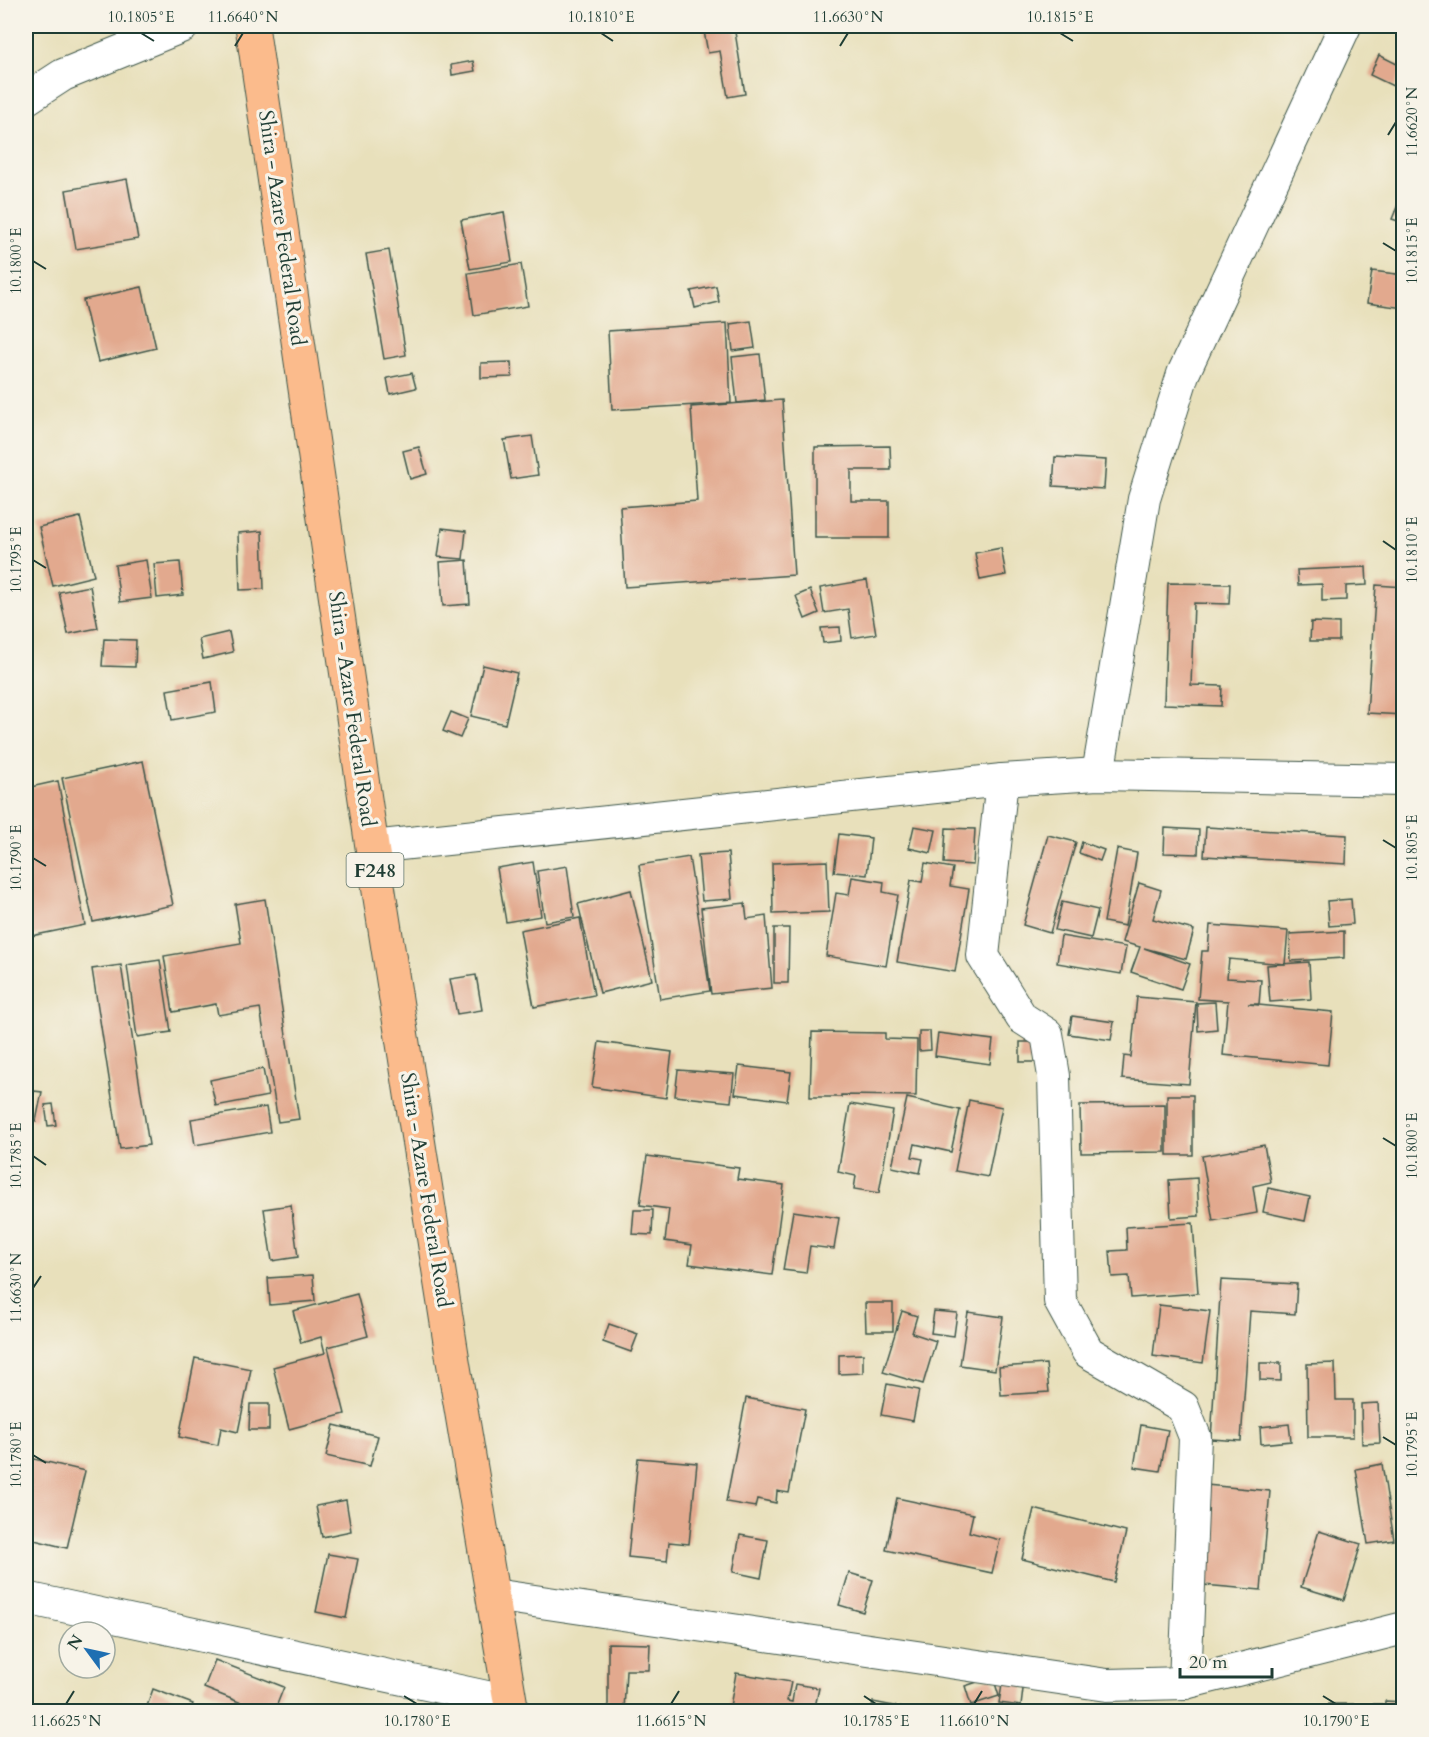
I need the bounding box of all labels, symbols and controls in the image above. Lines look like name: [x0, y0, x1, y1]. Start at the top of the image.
text: 10.1805°E: [108, 7, 174, 27]
text: 11.6640°N: [208, 7, 278, 27]
text: 10.1810°E: [568, 7, 634, 27]
text: 11.6630°N: [813, 7, 883, 27]
text: 10.1815°E: [1027, 7, 1093, 27]
text: 11.6620°N: [1402, 87, 1422, 157]
street label: Shira - Azare Federal Road: [251, 108, 313, 348]
text: 10.1815°E: [1402, 218, 1422, 284]
text: 10.1800°E: [6, 228, 26, 294]
text: 10.1810°E: [1402, 517, 1422, 583]
text: 10.1795°E: [6, 527, 26, 593]
street label: Shira - Azare Federal Road: [321, 589, 383, 829]
text: 10.1805°E: [1402, 815, 1422, 881]
text: 10.1790°E: [6, 825, 26, 891]
road number: F248: [346, 853, 404, 887]
street label: Shira - Azare Federal Road: [393, 1070, 459, 1310]
text: 10.1800°E: [1402, 1113, 1422, 1179]
text: 10.1785°E: [6, 1123, 26, 1189]
text: 11.6630°N: [6, 1253, 26, 1323]
text: 10.1795°E: [1402, 1412, 1422, 1478]
text: 10.1780°E: [6, 1422, 26, 1488]
north arrow: [57, 1620, 117, 1680]
text: N: [62, 1630, 88, 1654]
scale bar: [1180, 1641, 1272, 1679]
text: 20 m: [1189, 1650, 1228, 1675]
text: 11.6625°N: [31, 1711, 101, 1731]
text: 10.1780°E: [384, 1711, 450, 1731]
text: 11.6615°N: [636, 1711, 706, 1731]
text: 10.1785°E: [843, 1711, 909, 1731]
text: 11.6610°N: [939, 1711, 1009, 1731]
text: 10.1790°E: [1303, 1711, 1369, 1731]

